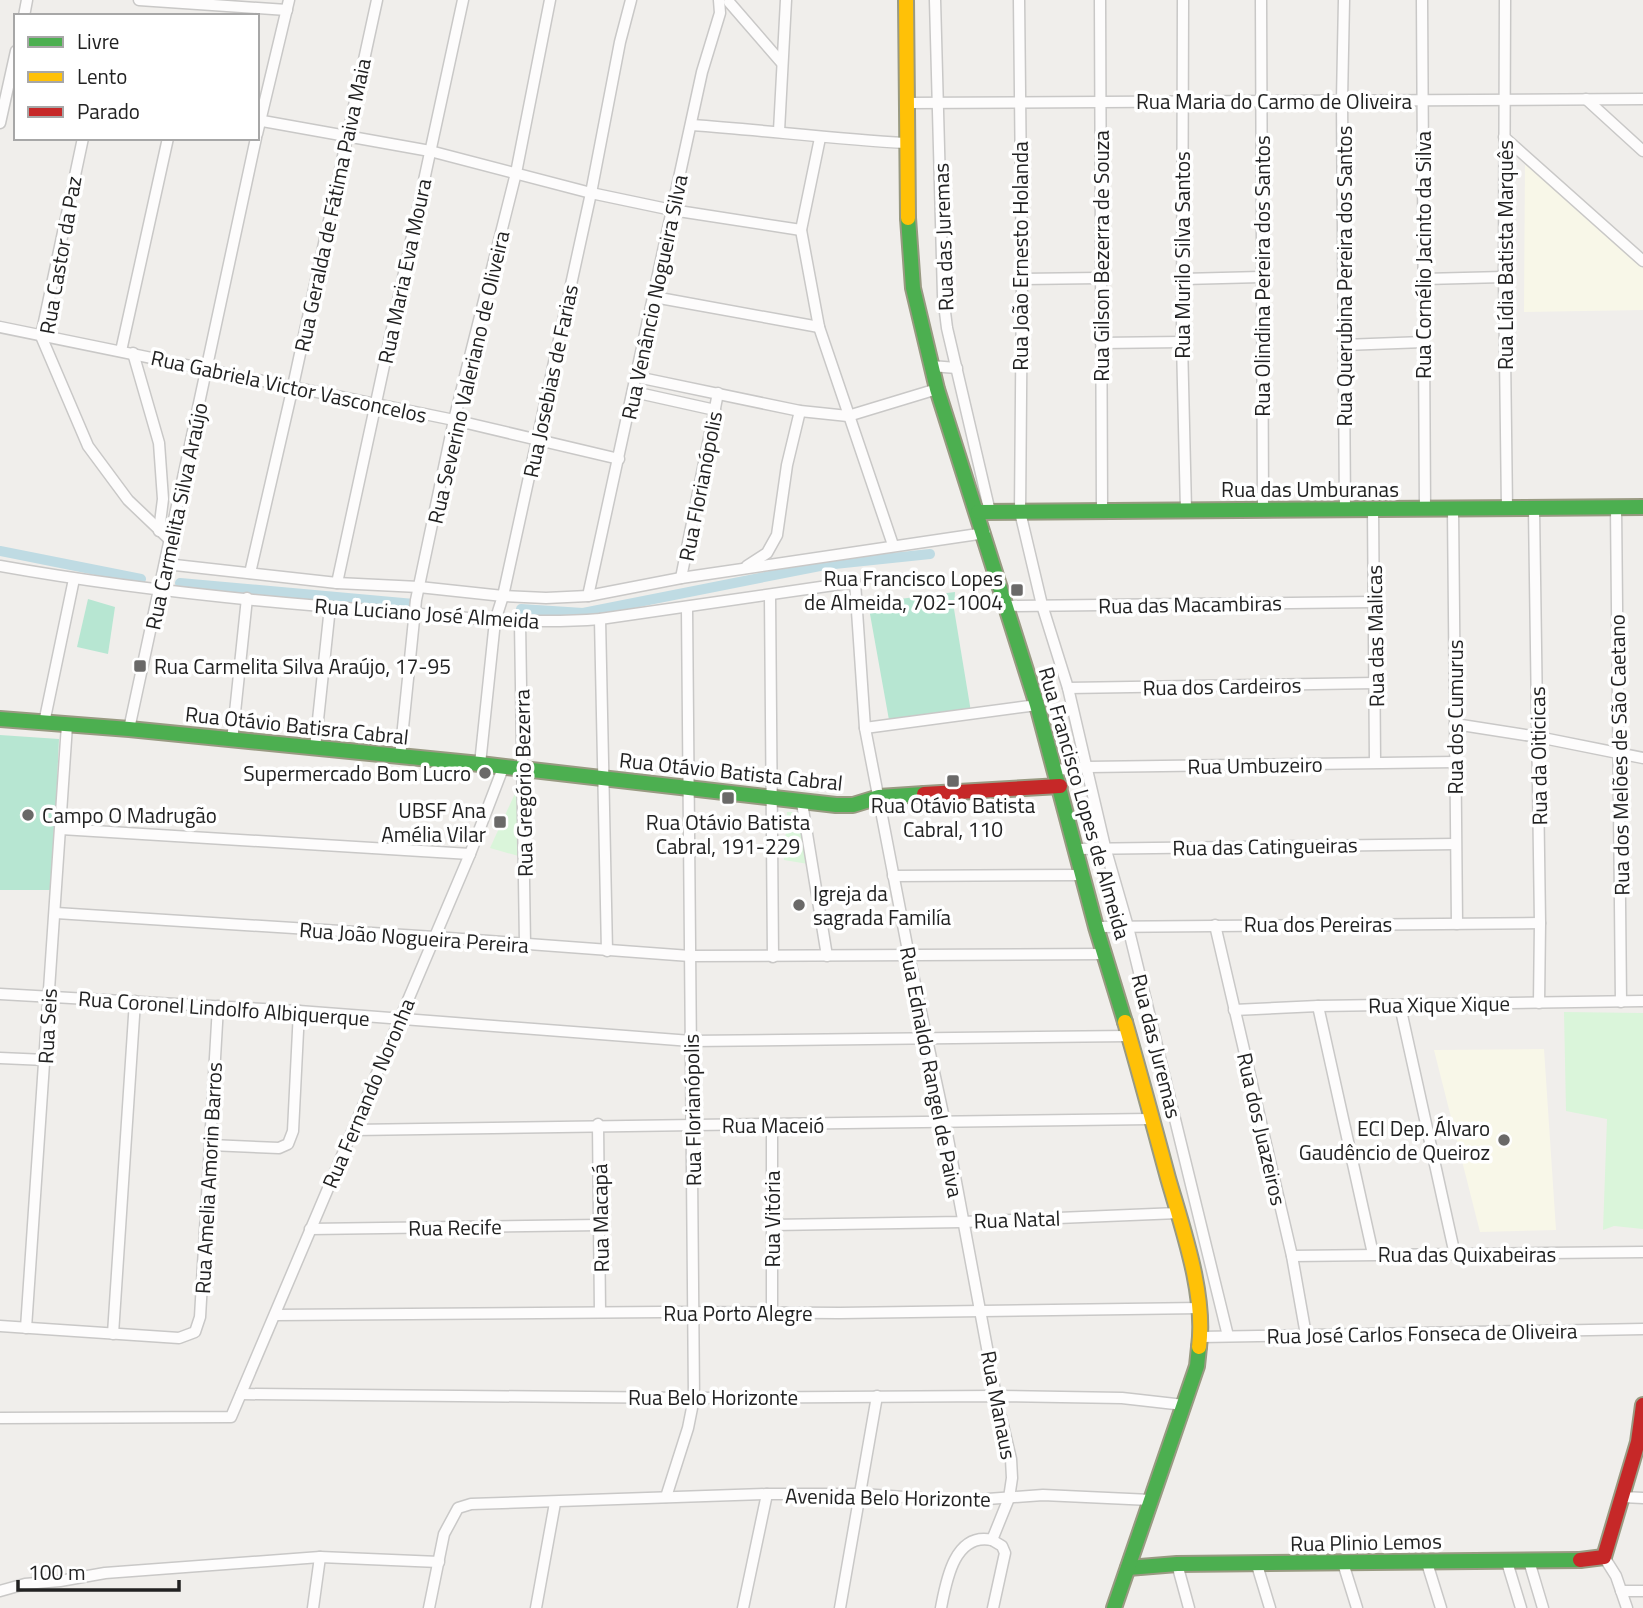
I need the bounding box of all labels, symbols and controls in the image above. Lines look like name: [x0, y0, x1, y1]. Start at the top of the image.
legend: [14, 14, 259, 140]
text: Livre: [77, 25, 119, 57]
street label: Rua Geralda de Fátima Paiva Maia: [285, 55, 379, 355]
text: Lento: [77, 60, 127, 92]
street label: Rua Maria do Carmo de Oliveira: [1136, 85, 1413, 117]
text: Parado: [77, 95, 140, 127]
street label: Rua Querubina Pereira dos Santos: [1328, 126, 1360, 426]
street label: Rua Gilson Bezerra de Souza: [1085, 130, 1117, 382]
street label: Rua Cornélio Jacinto da Silva: [1407, 131, 1439, 379]
street label: Rua Olindina Pereira dos Santos: [1246, 135, 1278, 417]
street label: Rua Lídia Batista Marquês: [1489, 140, 1521, 370]
street label: Rua João Ernesto Holanda: [1004, 141, 1036, 371]
street label: Rua Murilo Silva Santos: [1166, 151, 1198, 359]
street label: Rua das Juremas: [924, 163, 962, 311]
street label: Rua Venâncio Nogueira Silva: [612, 171, 696, 423]
street label: Rua Castor da Paz: [30, 173, 90, 337]
street label: Rua Maria Eva Moura: [369, 175, 439, 366]
street label: Rua Severino Valeriano de Oliveira: [419, 227, 517, 527]
street label: Rua Josebias de Farias: [514, 282, 586, 480]
street label: Rua Gabriela Victor Vasconcelos: [148, 341, 430, 431]
street label: Rua Carmelita Silva Araújo: [136, 399, 216, 633]
street label: Rua Florianópolis: [670, 408, 730, 564]
street label: Rua das Umburanas: [1221, 473, 1399, 505]
place label: Rua Francisco Lopes de Almeida, 702-1004: [804, 562, 1003, 618]
street label: Rua das Malicas: [1358, 565, 1392, 707]
marker: Rua Francisco Lopes de Almeida, 702-1004: [1009, 582, 1025, 598]
street label: Rua das Macambiras: [1098, 586, 1282, 622]
street label: Rua Luciano José Almeida: [313, 589, 541, 637]
street label: Rua dos Melões de São Caetano: [1601, 614, 1637, 896]
street label: Rua dos Cumurus: [1439, 640, 1471, 794]
place label: Rua Carmelita Silva Araújo, 17-95: [154, 650, 451, 682]
marker: Rua Carmelita Silva Araújo, 17-95: [132, 658, 148, 674]
street label: Rua Francisco Lopes de Almeida: [1031, 663, 1139, 944]
street label: Rua dos Cardeiros: [1142, 669, 1302, 703]
street label: Rua da Oiticicas: [1521, 686, 1555, 826]
street label: Rua Gregório Bezerra: [505, 688, 541, 877]
street label: Rua Otávio Batisra Cabral: [184, 697, 410, 753]
street label: Rua Otávio Batista Cabral: [618, 743, 844, 799]
street label: Rua Umbuzeiro: [1187, 748, 1323, 782]
place label: Supermercado Bom Lucro: [243, 757, 471, 789]
marker: Supermercado Bom Lucro: [477, 765, 493, 781]
marker: Rua Otávio Batista Cabral, 110: [945, 773, 961, 789]
place label: Rua Otávio Batista Cabral, 110: [871, 789, 1036, 845]
marker: Rua Otávio Batista Cabral, 191-229: [720, 790, 736, 806]
place label: UBSF Ana Amélia Vilar: [381, 794, 486, 850]
place label: Campo O Madrugão: [42, 799, 217, 831]
place label: Rua Otávio Batista Cabral, 191-229: [646, 806, 811, 862]
marker: Campo O Madrugão: [20, 807, 36, 823]
marker: UBSF Ana Amélia Vilar: [492, 814, 508, 830]
street label: Rua das Catingueiras: [1172, 828, 1358, 864]
place label: Igreja da sagrada Familía: [813, 877, 952, 933]
marker: Igreja da sagrada Familía: [791, 897, 807, 913]
street label: Rua dos Pereiras: [1244, 908, 1392, 940]
street label: Rua João Nogueira Pereira: [298, 913, 530, 961]
street label: Rua Ednaldo Rangel de Paiva: [892, 944, 972, 1201]
street label: Rua das Juremas: [1124, 970, 1190, 1122]
street label: Rua Coronel Lindolfo Albiquerque: [77, 982, 371, 1034]
street label: Rua Seis: [29, 987, 65, 1065]
street label: Rua Xique Xique: [1368, 987, 1510, 1021]
street label: Rua Fernando Noronha: [313, 992, 423, 1193]
street label: Rua Florianópolis: [675, 1034, 709, 1186]
street label: Rua dos Juazeiros: [1229, 1049, 1295, 1209]
street label: Rua Amelia Amorin Barros: [186, 1061, 230, 1295]
street label: Rua Maceió: [722, 1109, 824, 1141]
place label: ECI Dep. Álvaro Gaudêncio de Queiroz: [1299, 1112, 1490, 1168]
marker: ECI Dep. Álvaro Gaudêncio de Queiroz: [1496, 1132, 1512, 1148]
street label: Rua Macapá: [583, 1163, 617, 1273]
street label: Rua Vitória: [756, 1170, 788, 1267]
street label: Rua Natal: [973, 1201, 1061, 1237]
street label: Rua Recife: [408, 1210, 502, 1244]
street label: Rua das Quixabeiras: [1378, 1238, 1556, 1270]
street label: Rua Porto Alegre: [663, 1297, 813, 1329]
street label: Rua José Carlos Fonseca de Oliveira: [1266, 1314, 1578, 1352]
street label: Rua Manaus: [973, 1348, 1025, 1462]
street label: Rua Belo Horizonte: [628, 1381, 798, 1413]
street label: Avenida Belo Horizonte: [785, 1479, 991, 1515]
street label: Rua Plinio Lemos: [1290, 1525, 1442, 1559]
scale bar: [18, 1548, 178, 1592]
text: 100 m: [28, 1556, 85, 1588]

